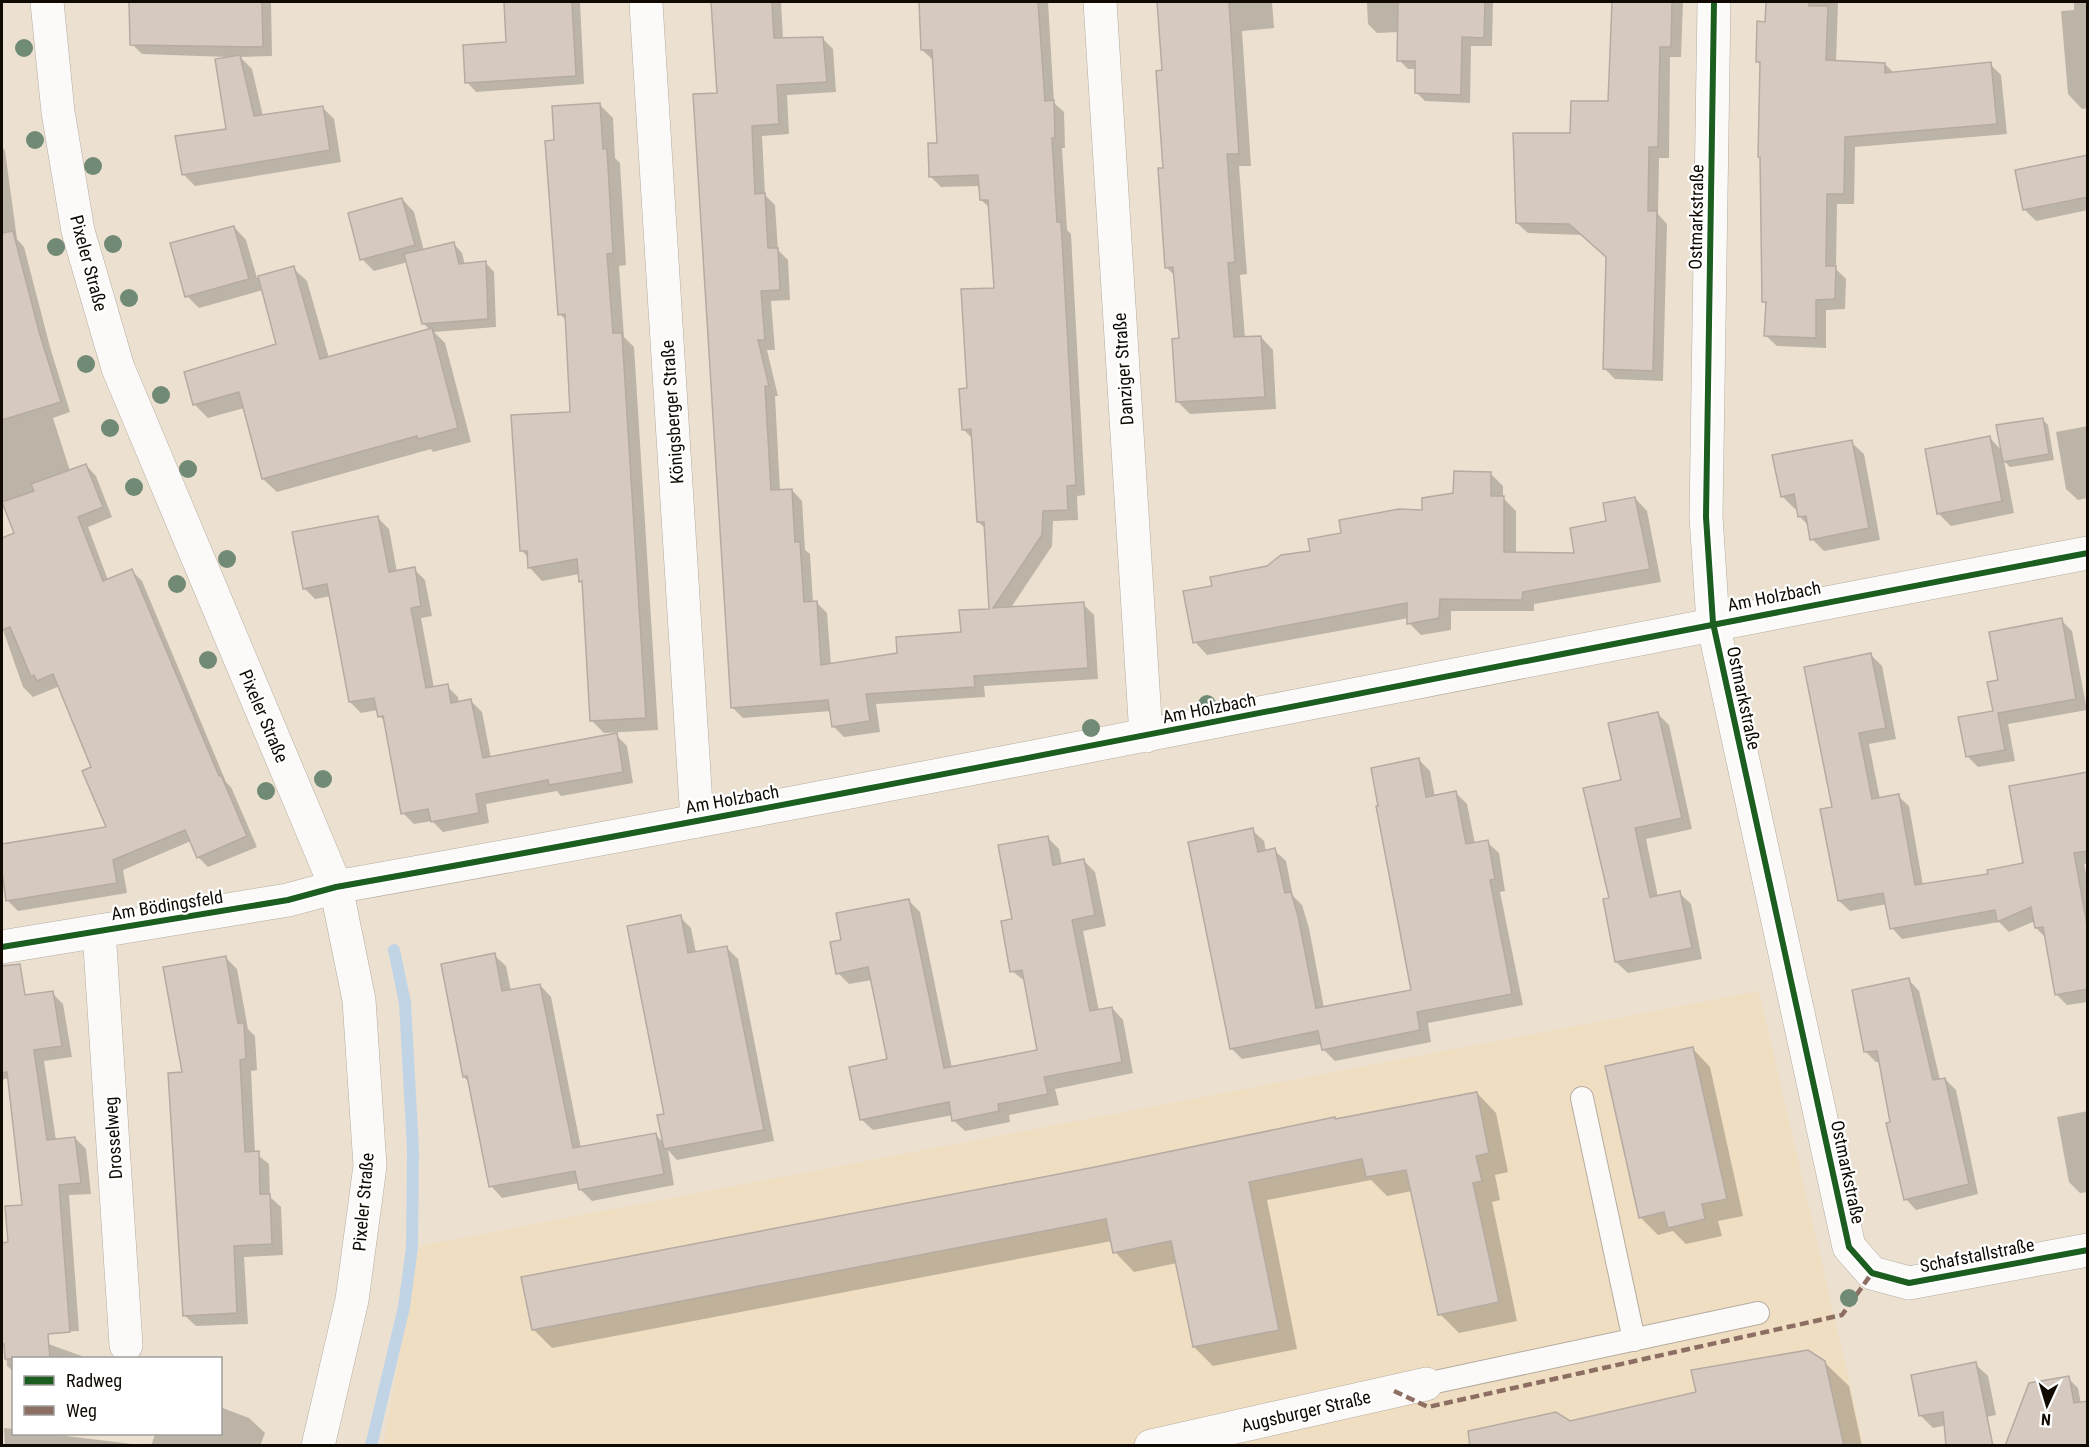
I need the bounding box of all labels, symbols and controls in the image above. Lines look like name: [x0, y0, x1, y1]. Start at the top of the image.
street label: Ostmarkstraße: [1685, 164, 1707, 270]
street label: Pixeler Straße: [66, 213, 112, 313]
street label: Danziger Straße: [1109, 312, 1137, 426]
street label: Königsberger Straße: [656, 339, 688, 485]
street label: Am Holzbach: [1725, 577, 1823, 615]
street label: Ostmarkstraße: [1723, 644, 1765, 752]
street label: Pixeler Straße: [235, 666, 293, 766]
street label: Am Holzbach: [1160, 689, 1258, 727]
street label: Am Holzbach: [683, 780, 781, 818]
street label: Am Bödingsfeld: [110, 886, 224, 924]
street label: Drosselweg: [100, 1096, 126, 1180]
street label: Ostmarkstraße: [1827, 1118, 1869, 1226]
street label: Pixeler Straße: [348, 1152, 378, 1252]
street label: Schafstallstraße: [1918, 1234, 2036, 1276]
legend: [12, 1357, 222, 1435]
text: Radweg: [66, 1370, 122, 1391]
north arrow: [2017, 1375, 2077, 1435]
street label: Augsburger Straße: [1239, 1386, 1373, 1436]
text: Weg: [66, 1400, 97, 1421]
text: N: [2040, 1410, 2052, 1429]

